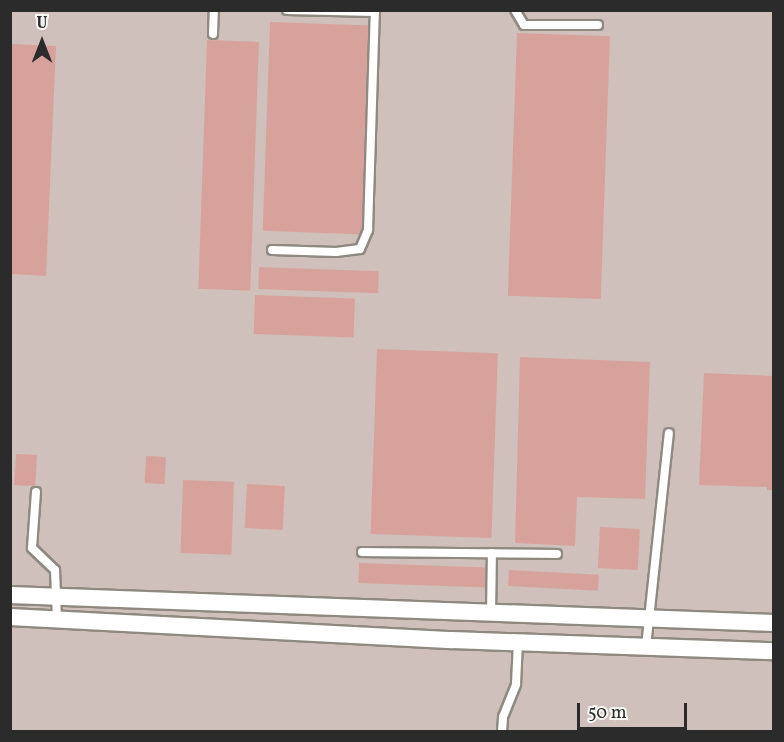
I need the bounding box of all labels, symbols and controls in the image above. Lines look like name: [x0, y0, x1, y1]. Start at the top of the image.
north arrow: [12, 12, 72, 72]
text: U: [37, 13, 47, 35]
scale bar: [580, 691, 690, 729]
text: 50 m: [588, 701, 627, 726]

